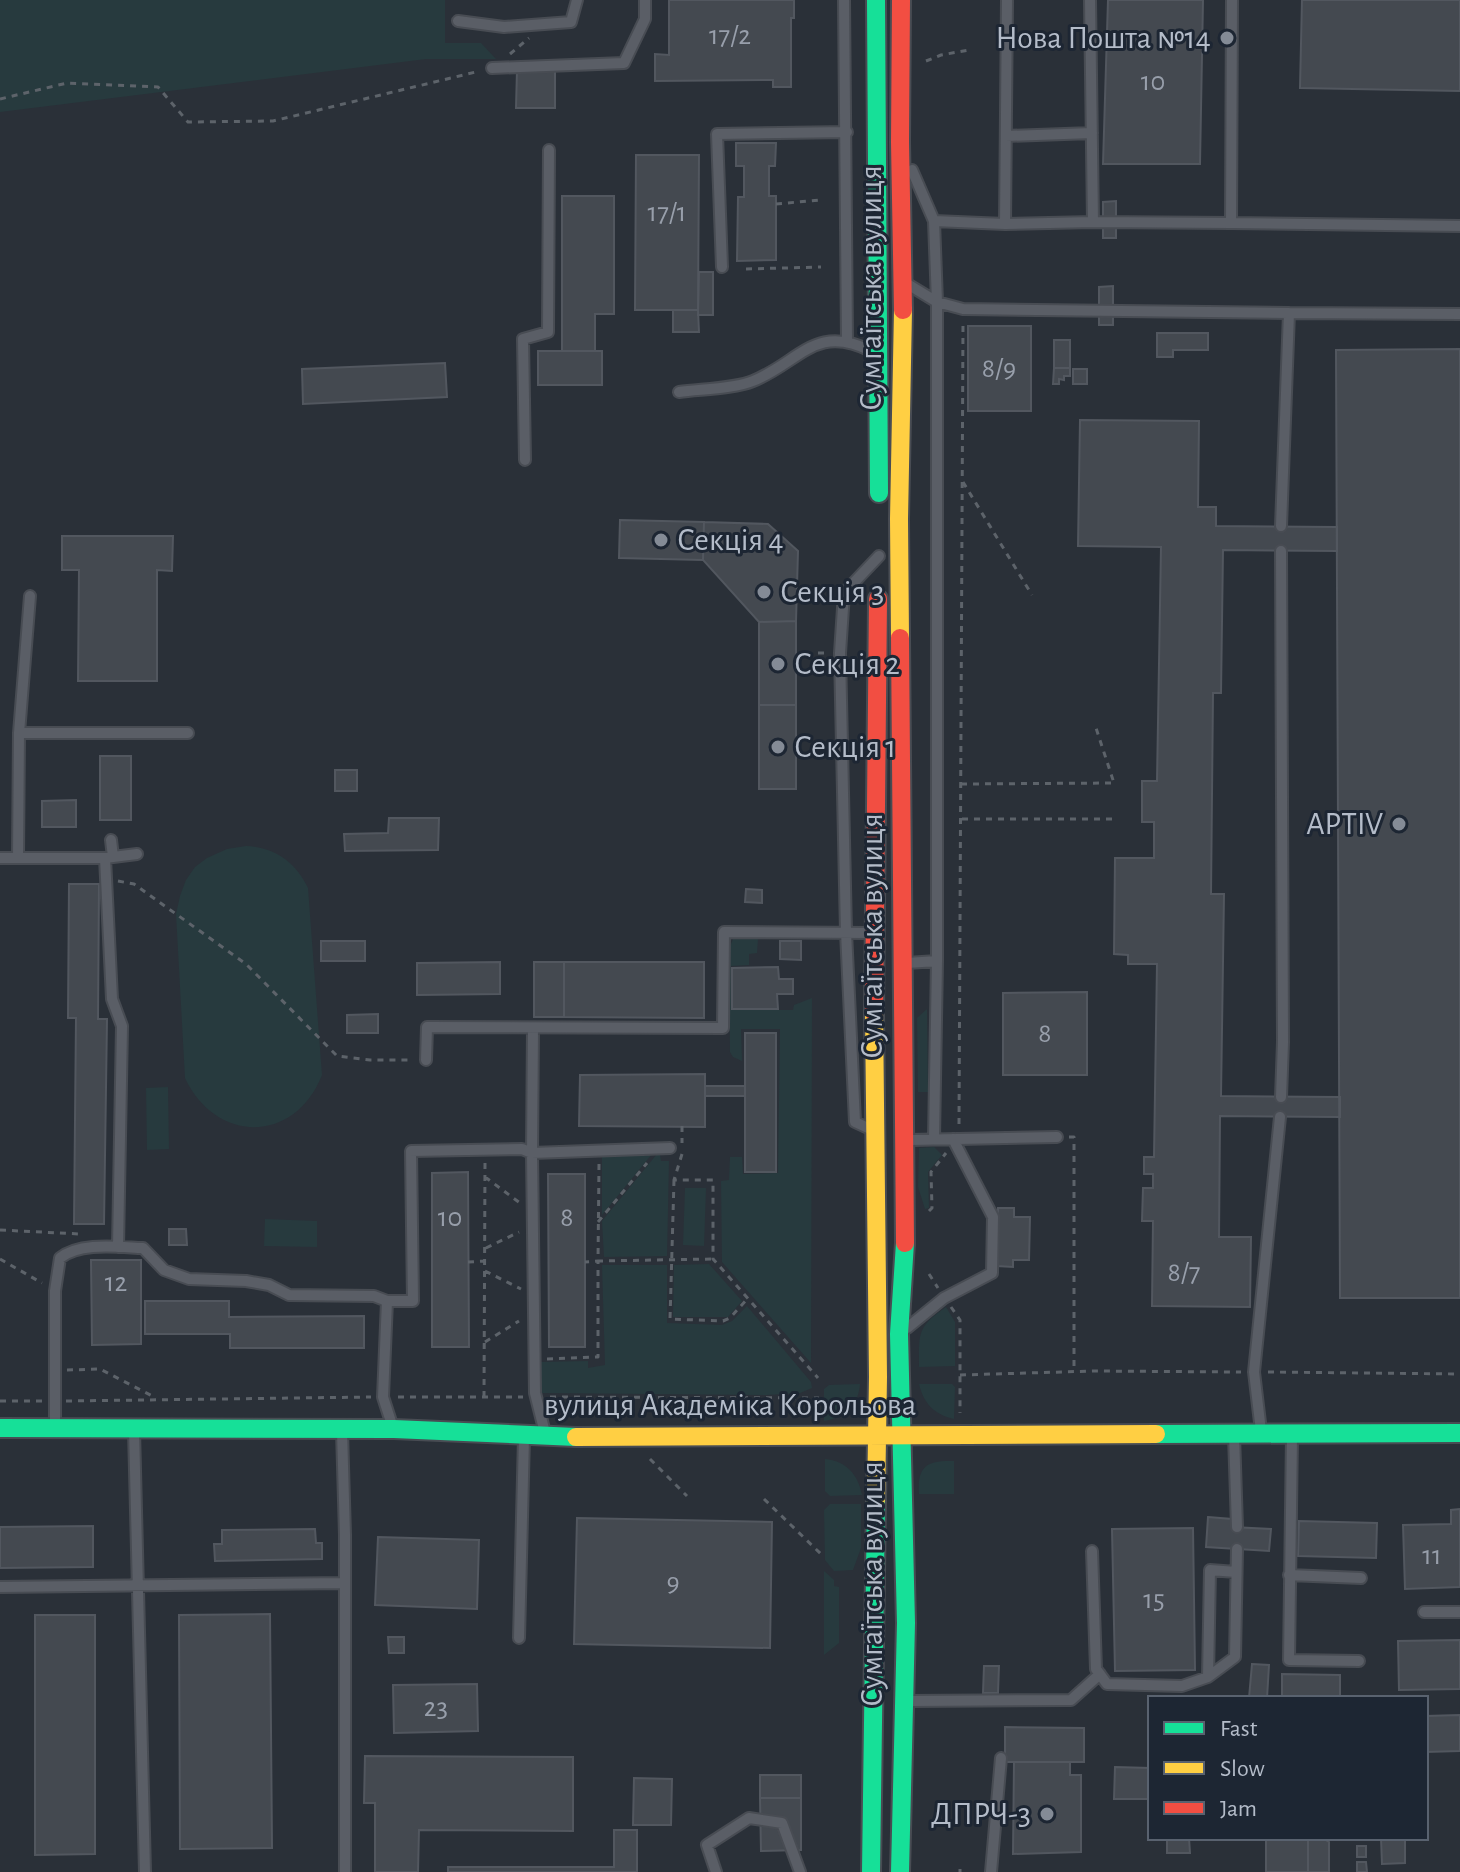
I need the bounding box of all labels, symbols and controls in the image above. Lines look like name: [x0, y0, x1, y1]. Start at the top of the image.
house number: 17/2: [709, 22, 751, 50]
place label: Нова Пошта №14: [995, 22, 1211, 54]
marker: Нова Пошта №14: [1218, 29, 1236, 47]
house number: 10: [1141, 68, 1165, 96]
street label: Сумгаїтська вулиця: [855, 165, 887, 411]
house number: 17/1: [648, 199, 686, 227]
house number: 8/9: [982, 355, 1016, 383]
place label: Секція 4: [677, 524, 784, 556]
marker: Секція 4: [652, 531, 670, 549]
place label: Секція 3: [780, 576, 885, 608]
marker: Секція 3: [755, 583, 773, 601]
place label: Секція 2: [794, 648, 900, 680]
marker: Секція 2: [769, 655, 787, 673]
place label: Секція 1: [794, 731, 896, 763]
marker: Секція 1: [769, 738, 787, 756]
place label: APTIV: [1306, 808, 1383, 840]
street label: Сумгаїтська вулиця: [856, 813, 888, 1059]
marker: APTIV: [1390, 815, 1408, 833]
house number: 8: [1038, 1020, 1052, 1048]
house number: 10: [438, 1204, 462, 1232]
house number: 8: [560, 1204, 574, 1232]
house number: 8/7: [1168, 1259, 1200, 1287]
house number: 12: [105, 1269, 127, 1297]
street label: вулиця Академіка Корольова: [544, 1389, 916, 1421]
street label: Сумгаїтська вулиця: [856, 1461, 888, 1707]
house number: 11: [1422, 1542, 1442, 1570]
house number: 9: [666, 1569, 680, 1597]
house number: 15: [1143, 1586, 1165, 1614]
house number: 23: [424, 1694, 448, 1722]
legend: [1148, 1696, 1428, 1840]
text: Fast: [1220, 1717, 1258, 1741]
text: Slow: [1220, 1757, 1265, 1781]
text: Jam: [1220, 1797, 1257, 1821]
place label: ДПРЧ-3: [931, 1798, 1031, 1830]
marker: ДПРЧ-3: [1038, 1805, 1056, 1823]

